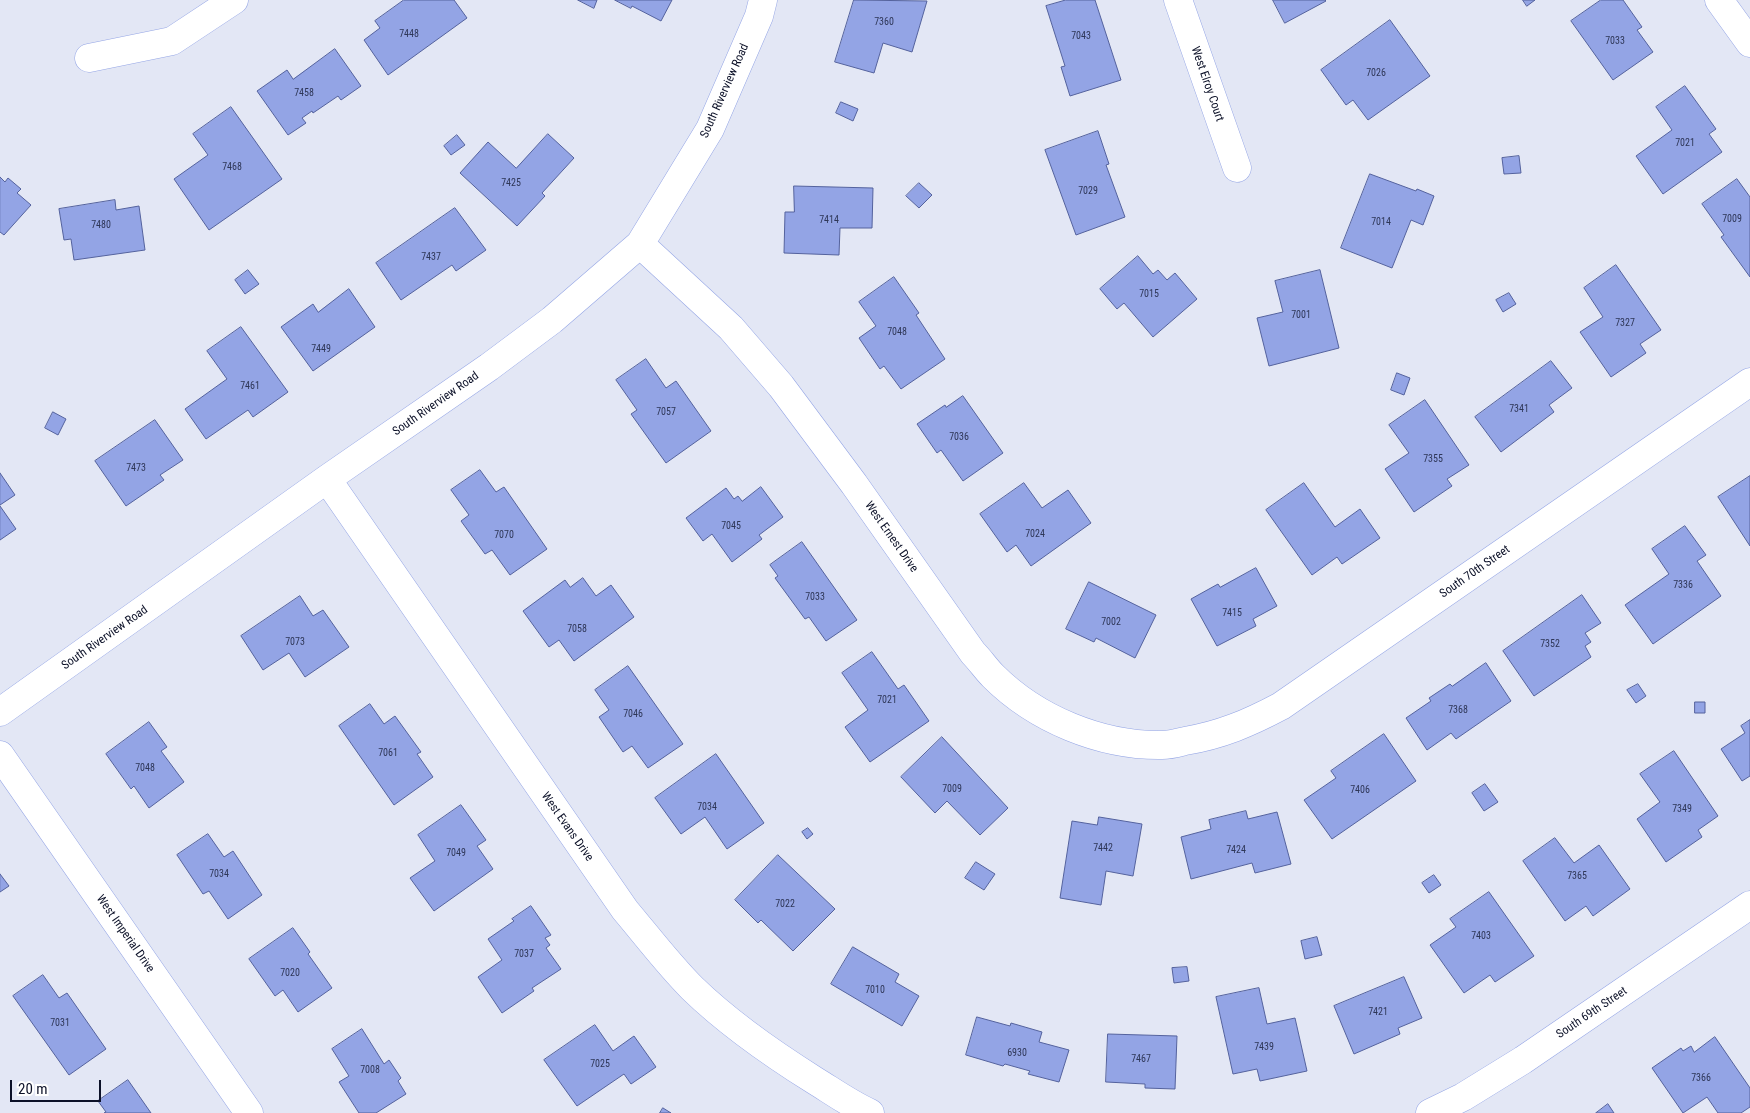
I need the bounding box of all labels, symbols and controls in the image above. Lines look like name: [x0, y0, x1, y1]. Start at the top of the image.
house number: 7360: [874, 16, 894, 28]
house number: 7448: [399, 28, 419, 40]
house number: 7043: [1071, 30, 1091, 42]
house number: 7033: [1605, 35, 1625, 47]
street label: South Riverview Road: [698, 42, 752, 140]
street label: West Elroy Court: [1187, 45, 1227, 123]
house number: 7026: [1366, 67, 1386, 79]
house number: 7458: [294, 87, 314, 99]
house number: 7021: [1675, 137, 1695, 149]
house number: 7468: [222, 161, 242, 173]
house number: 7425: [501, 177, 521, 189]
house number: 7029: [1078, 185, 1098, 197]
house number: 7009: [1722, 213, 1742, 225]
house number: 7414: [819, 214, 839, 226]
house number: 7014: [1371, 216, 1391, 228]
house number: 7480: [91, 219, 111, 231]
house number: 7437: [421, 251, 441, 263]
house number: 7015: [1139, 288, 1159, 300]
house number: 7001: [1291, 309, 1311, 321]
house number: 7327: [1615, 317, 1635, 329]
house number: 7048: [887, 326, 907, 338]
house number: 7449: [311, 343, 331, 355]
street label: South Riverview Road: [390, 369, 482, 439]
house number: 7461: [240, 380, 260, 392]
house number: 7341: [1509, 403, 1529, 415]
house number: 7057: [656, 406, 676, 418]
house number: 7036: [949, 431, 969, 443]
house number: 7355: [1423, 453, 1443, 465]
house number: 7473: [126, 462, 146, 474]
street label: West Ernest Drive: [861, 499, 921, 575]
house number: 7045: [721, 520, 741, 532]
house number: 7024: [1025, 528, 1045, 540]
house number: 7070: [494, 529, 514, 541]
street label: South 70th Street: [1437, 543, 1513, 601]
house number: 7336: [1673, 579, 1693, 591]
house number: 7033: [805, 591, 825, 603]
street label: South Riverview Road: [59, 603, 151, 673]
house number: 7415: [1222, 607, 1242, 619]
house number: 7002: [1101, 616, 1121, 628]
house number: 7058: [567, 623, 587, 635]
house number: 7073: [285, 636, 305, 648]
house number: 7352: [1540, 638, 1560, 650]
house number: 7021: [877, 694, 897, 706]
house number: 7368: [1448, 704, 1468, 716]
house number: 7046: [623, 708, 643, 720]
house number: 7061: [378, 747, 398, 759]
house number: 7048: [135, 762, 155, 774]
house number: 7009: [942, 783, 962, 795]
house number: 7406: [1350, 784, 1370, 796]
street label: West Evans Drive: [538, 790, 596, 864]
house number: 7034: [697, 801, 717, 813]
house number: 7349: [1672, 803, 1692, 815]
house number: 7442: [1093, 842, 1113, 854]
house number: 7424: [1226, 844, 1246, 856]
house number: 7049: [446, 847, 466, 859]
house number: 7034: [209, 868, 229, 880]
house number: 7365: [1567, 870, 1587, 882]
street label: West Imperial Drive: [93, 892, 157, 976]
house number: 7022: [775, 898, 795, 910]
house number: 7403: [1471, 930, 1491, 942]
house number: 7037: [514, 948, 534, 960]
house number: 7020: [280, 967, 300, 979]
house number: 7010: [865, 984, 885, 996]
street label: South 69th Street: [1554, 984, 1630, 1042]
house number: 7421: [1368, 1006, 1388, 1018]
house number: 7031: [50, 1017, 70, 1029]
house number: 7439: [1254, 1041, 1274, 1053]
house number: 6930: [1007, 1047, 1027, 1059]
house number: 7467: [1131, 1053, 1151, 1065]
house number: 7025: [590, 1058, 610, 1070]
house number: 7008: [360, 1064, 380, 1076]
scale bar: [12, 1070, 104, 1102]
house number: 7366: [1691, 1072, 1711, 1084]
text: 20 m: [18, 1080, 48, 1098]

